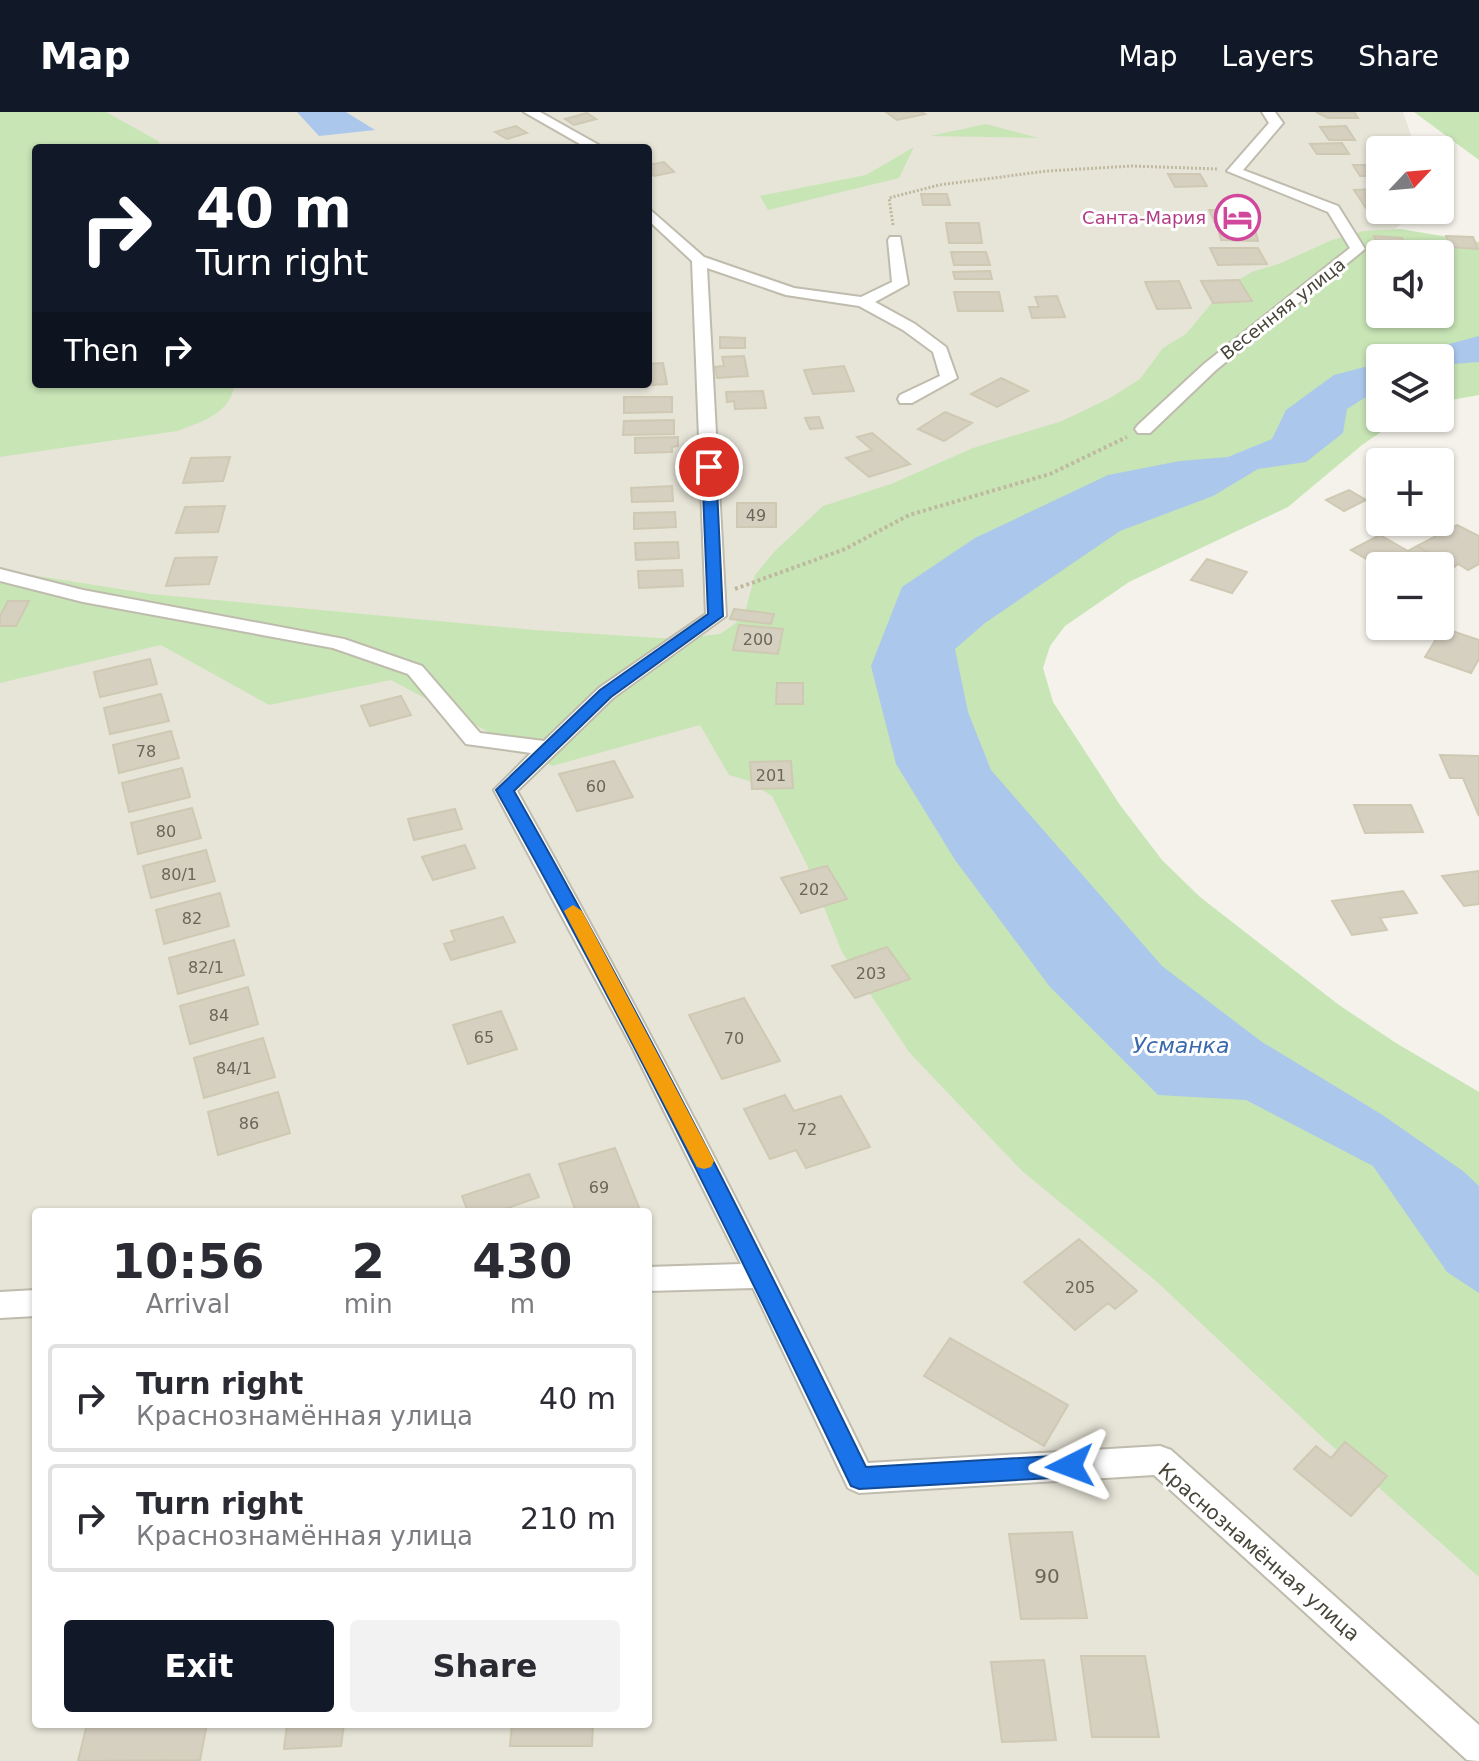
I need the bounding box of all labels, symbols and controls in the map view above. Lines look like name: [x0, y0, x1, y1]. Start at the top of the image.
text: Map: [40, 34, 131, 78]
text: Map: [1118, 40, 1178, 73]
text: Layers: [1222, 40, 1314, 73]
text: Share: [1358, 40, 1439, 73]
north arrow: [1366, 136, 1454, 224]
map controls: [1366, 136, 1454, 640]
text: 40 m: [196, 175, 352, 240]
icon: right: [64, 176, 168, 280]
hotel icon: Санта-Мария: [1213, 194, 1261, 242]
place label: Санта-Мария: [1082, 207, 1206, 228]
button: sound: [1366, 240, 1454, 328]
text: Turn right: [196, 242, 368, 283]
street label: Весенняя улица: [1216, 253, 1349, 364]
icon: right: [155, 328, 199, 372]
text: Then: [64, 333, 139, 368]
button: layers: [1366, 344, 1454, 432]
pin: [675, 433, 743, 501]
icon: arrive: [687, 445, 731, 489]
button: +: [1366, 448, 1454, 536]
house number: 49: [746, 506, 766, 525]
button: −: [1366, 552, 1454, 640]
house number: 200: [743, 630, 773, 649]
house number: 78: [136, 742, 156, 761]
house number: 201: [756, 766, 786, 785]
house number: 60: [586, 777, 606, 796]
house number: 80: [156, 822, 176, 841]
house number: 80/1: [161, 865, 197, 884]
house number: 202: [799, 880, 829, 899]
house number: 82: [182, 909, 202, 928]
house number: 82/1: [188, 958, 224, 977]
house number: 203: [856, 964, 886, 983]
house number: 84: [209, 1006, 229, 1025]
house number: 65: [474, 1028, 494, 1047]
house number: 70: [724, 1029, 744, 1048]
water label: Усманка: [1133, 1033, 1229, 1058]
house number: 84/1: [216, 1059, 252, 1078]
house number: 86: [239, 1114, 259, 1133]
house number: 72: [797, 1120, 817, 1139]
house number: 69: [589, 1178, 609, 1197]
text: 10:56: [111, 1233, 264, 1289]
text: 2: [352, 1233, 385, 1289]
text: 430: [472, 1233, 572, 1289]
house number: 205: [1065, 1278, 1095, 1297]
text: Arrival: [146, 1289, 230, 1319]
text: min: [344, 1289, 393, 1319]
text: m: [510, 1289, 535, 1319]
text: Turn right: [136, 1366, 303, 1401]
icon: right: [68, 1376, 112, 1420]
text: 40 m: [539, 1381, 616, 1416]
text: Краснознамённая улица: [136, 1401, 473, 1431]
position arrow: [1028, 1424, 1112, 1508]
street label: Краснознамённая улица: [1153, 1458, 1365, 1646]
text: Turn right: [136, 1486, 303, 1521]
icon: right: [68, 1496, 112, 1540]
text: 210 m: [520, 1501, 616, 1536]
text: Краснознамённая улица: [136, 1521, 473, 1551]
house number: 90: [1034, 1564, 1060, 1588]
button: Exit: [64, 1620, 334, 1712]
button: Share: [350, 1620, 620, 1712]

